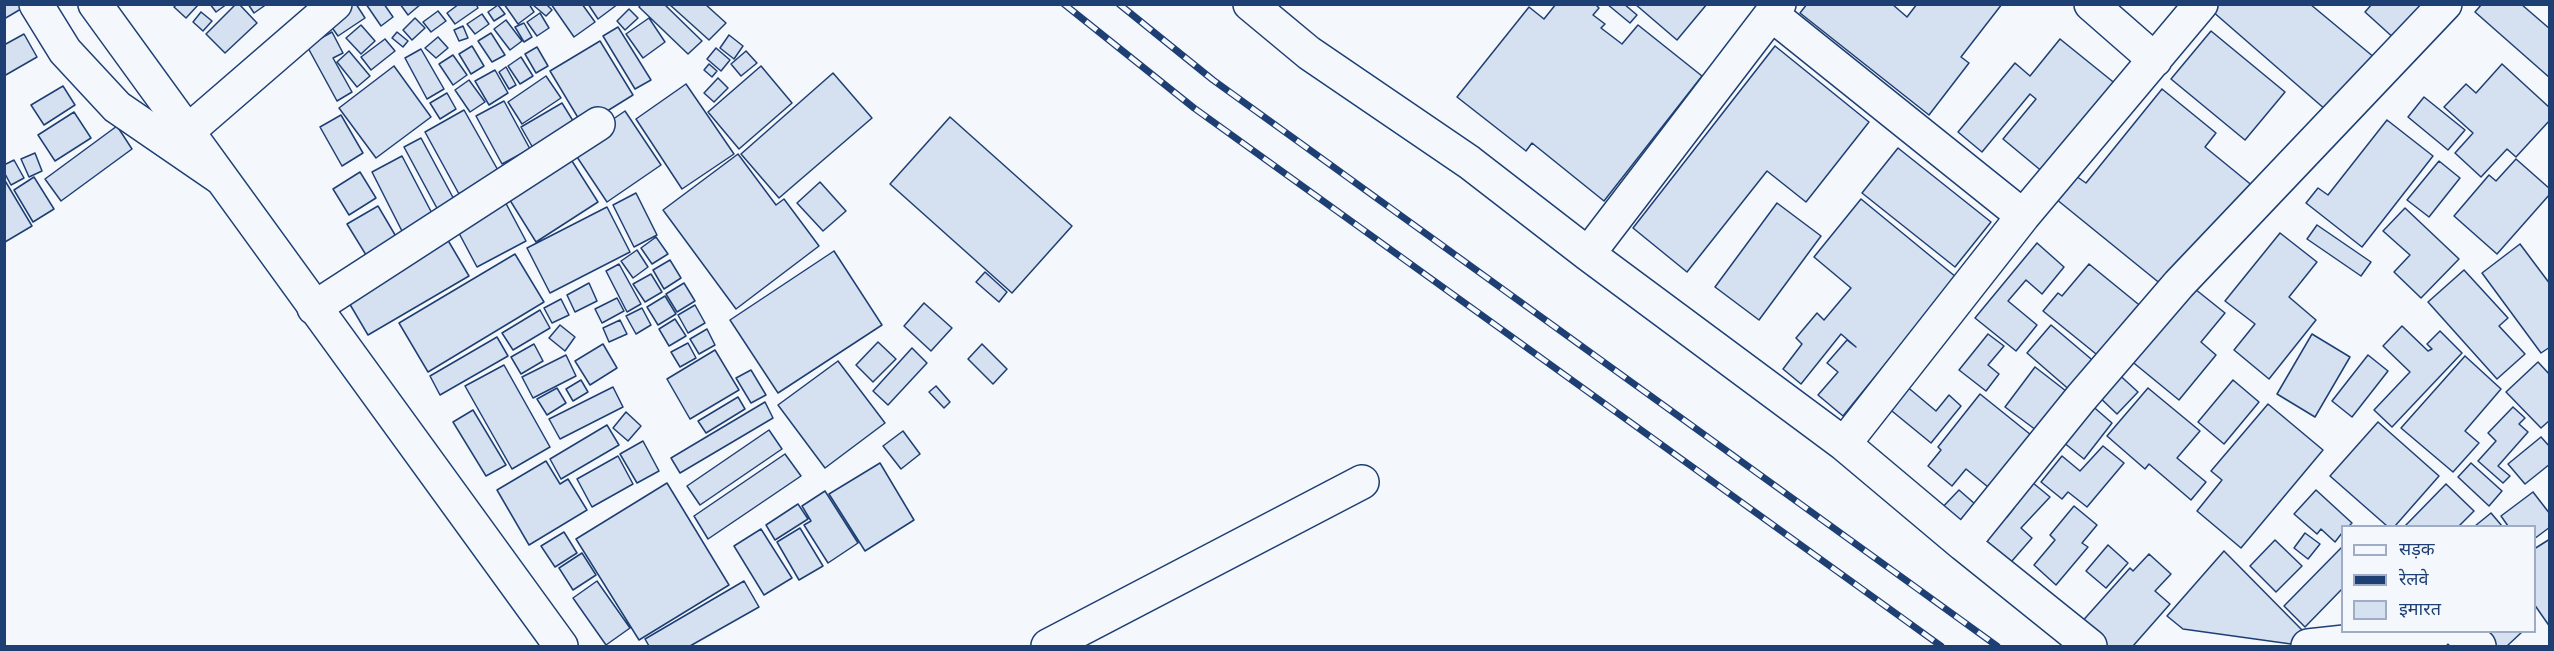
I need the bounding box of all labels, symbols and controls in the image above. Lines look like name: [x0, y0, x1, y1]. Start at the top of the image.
legend: [2341, 525, 2536, 633]
text: सड़क: [2399, 538, 2435, 560]
text: रेलवे: [2399, 568, 2429, 590]
text: इमारत: [2399, 598, 2441, 620]

